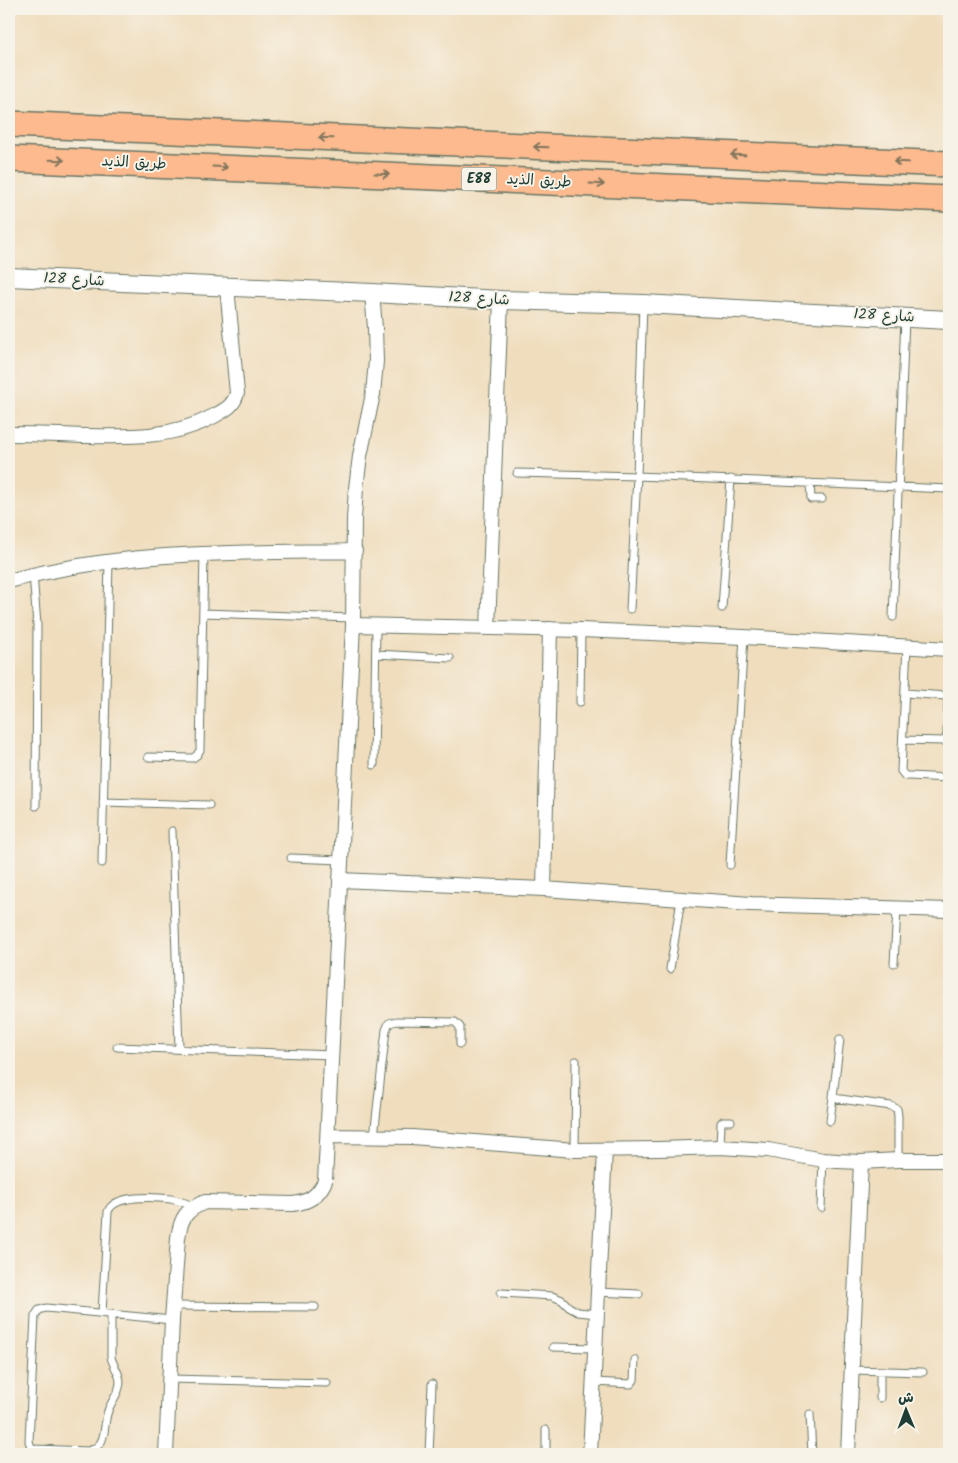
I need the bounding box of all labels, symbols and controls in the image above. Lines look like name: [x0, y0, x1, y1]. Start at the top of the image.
one-way arrow: [318, 133, 334, 142]
one-way arrow: [533, 142, 549, 151]
street label: طريق الذيد: [101, 149, 167, 177]
one-way arrow: [730, 151, 746, 160]
one-way arrow: [49, 156, 65, 165]
one-way arrow: [893, 158, 909, 167]
one-way arrow: [212, 163, 228, 172]
street label: طريق الذيد: [506, 167, 572, 195]
road number: E88: [462, 168, 496, 190]
one-way arrow: [374, 170, 390, 179]
one-way arrow: [589, 179, 605, 188]
street label: شارع 128: [43, 266, 105, 294]
street label: شارع 128: [448, 285, 510, 313]
street label: شارع 128: [853, 302, 915, 330]
north arrow: [880, 1386, 930, 1436]
text: ش: [898, 1387, 914, 1409]

